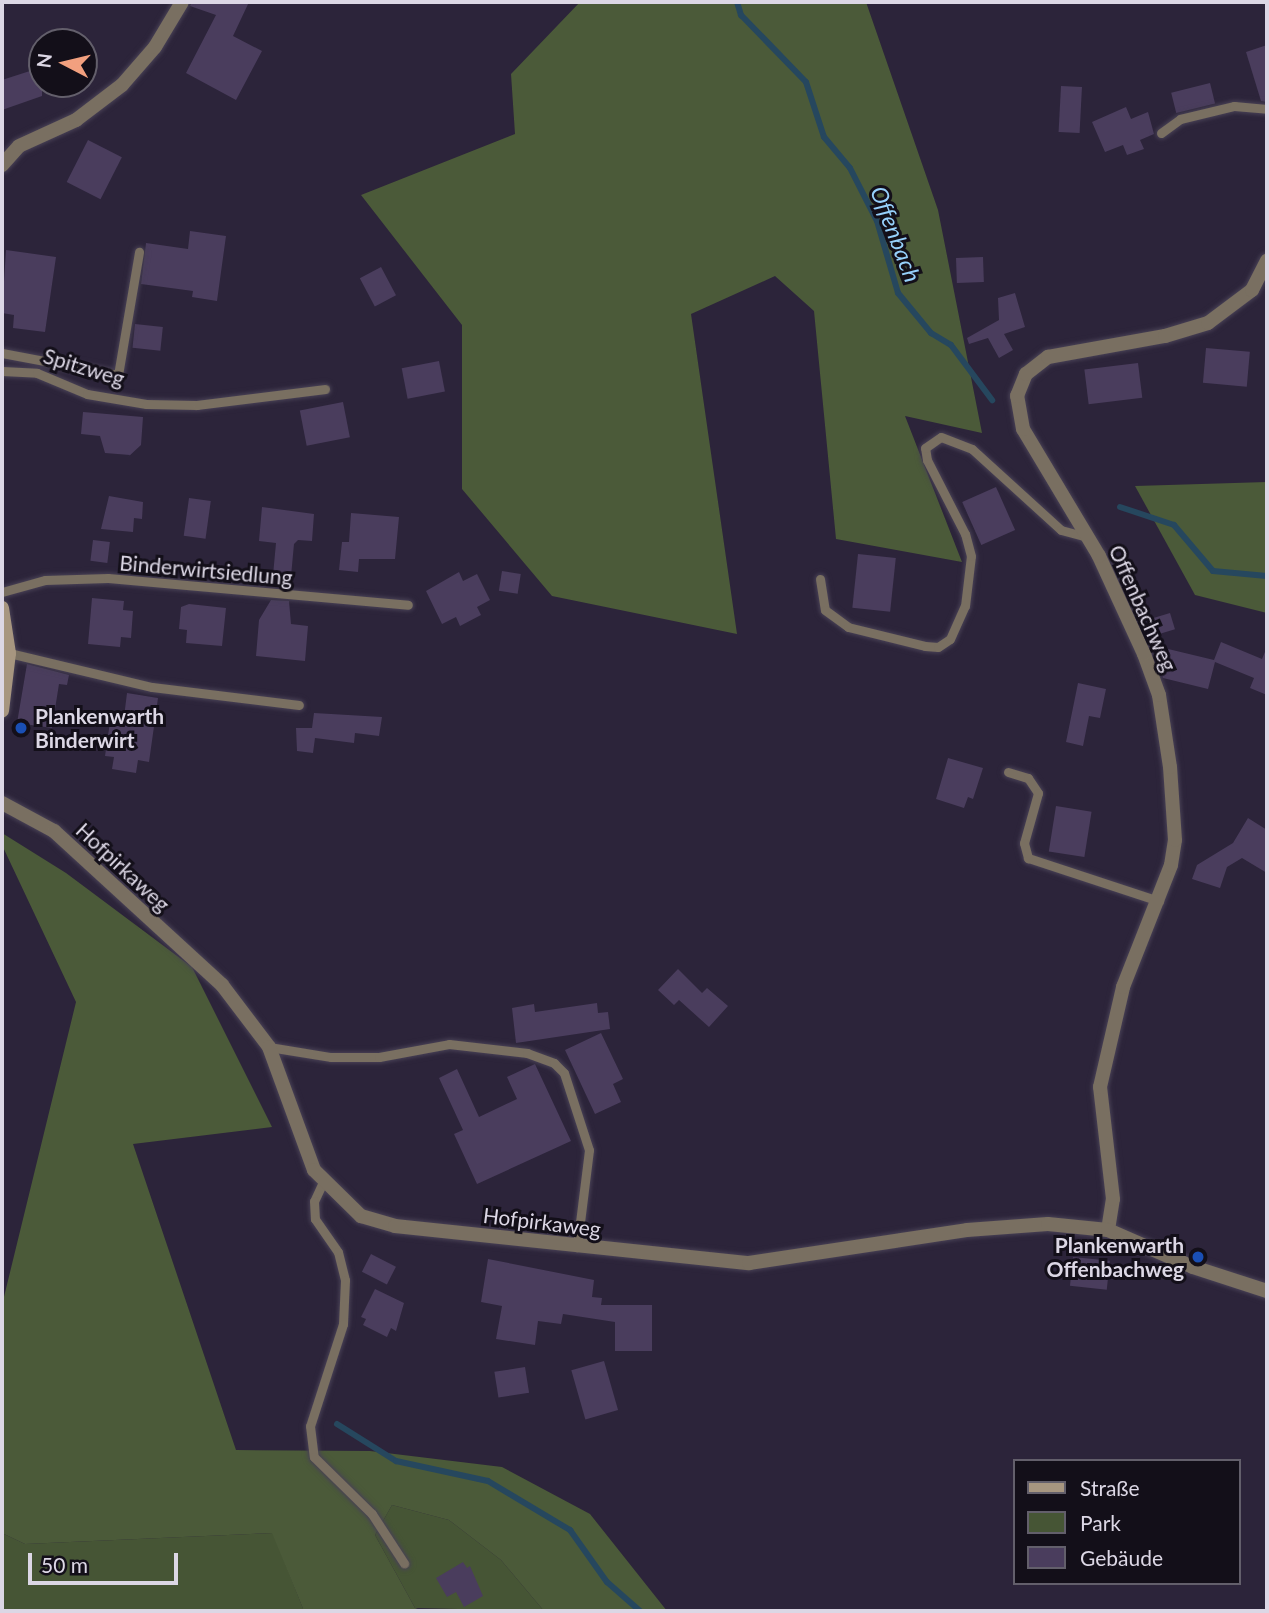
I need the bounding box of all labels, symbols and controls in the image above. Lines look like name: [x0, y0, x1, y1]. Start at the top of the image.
north arrow: [28, 28, 98, 98]
text: N: [31, 52, 56, 69]
water label: Offenbach: [865, 182, 927, 286]
street label: Spitzweg: [40, 343, 128, 391]
street label: Offenbachweg: [1104, 541, 1182, 675]
street label: Binderwirtsiedlung: [118, 550, 294, 590]
place label: Plankenwarth Binderwirt: [35, 703, 164, 753]
marker: Plankenwarth Binderwirt: [13, 720, 29, 736]
street label: Hofpirkaweg: [71, 817, 175, 917]
street label: Hofpirkaweg: [482, 1202, 602, 1242]
place label: Plankenwarth Offenbachweg: [1047, 1232, 1184, 1282]
marker: Plankenwarth Offenbachweg: [1190, 1249, 1206, 1265]
legend: [1014, 1459, 1241, 1585]
text: Straße: [1080, 1475, 1140, 1500]
text: Park: [1080, 1510, 1121, 1535]
scale bar: [32, 1540, 182, 1584]
text: Gebäude: [1080, 1545, 1163, 1570]
text: 50 m: [41, 1552, 88, 1577]

